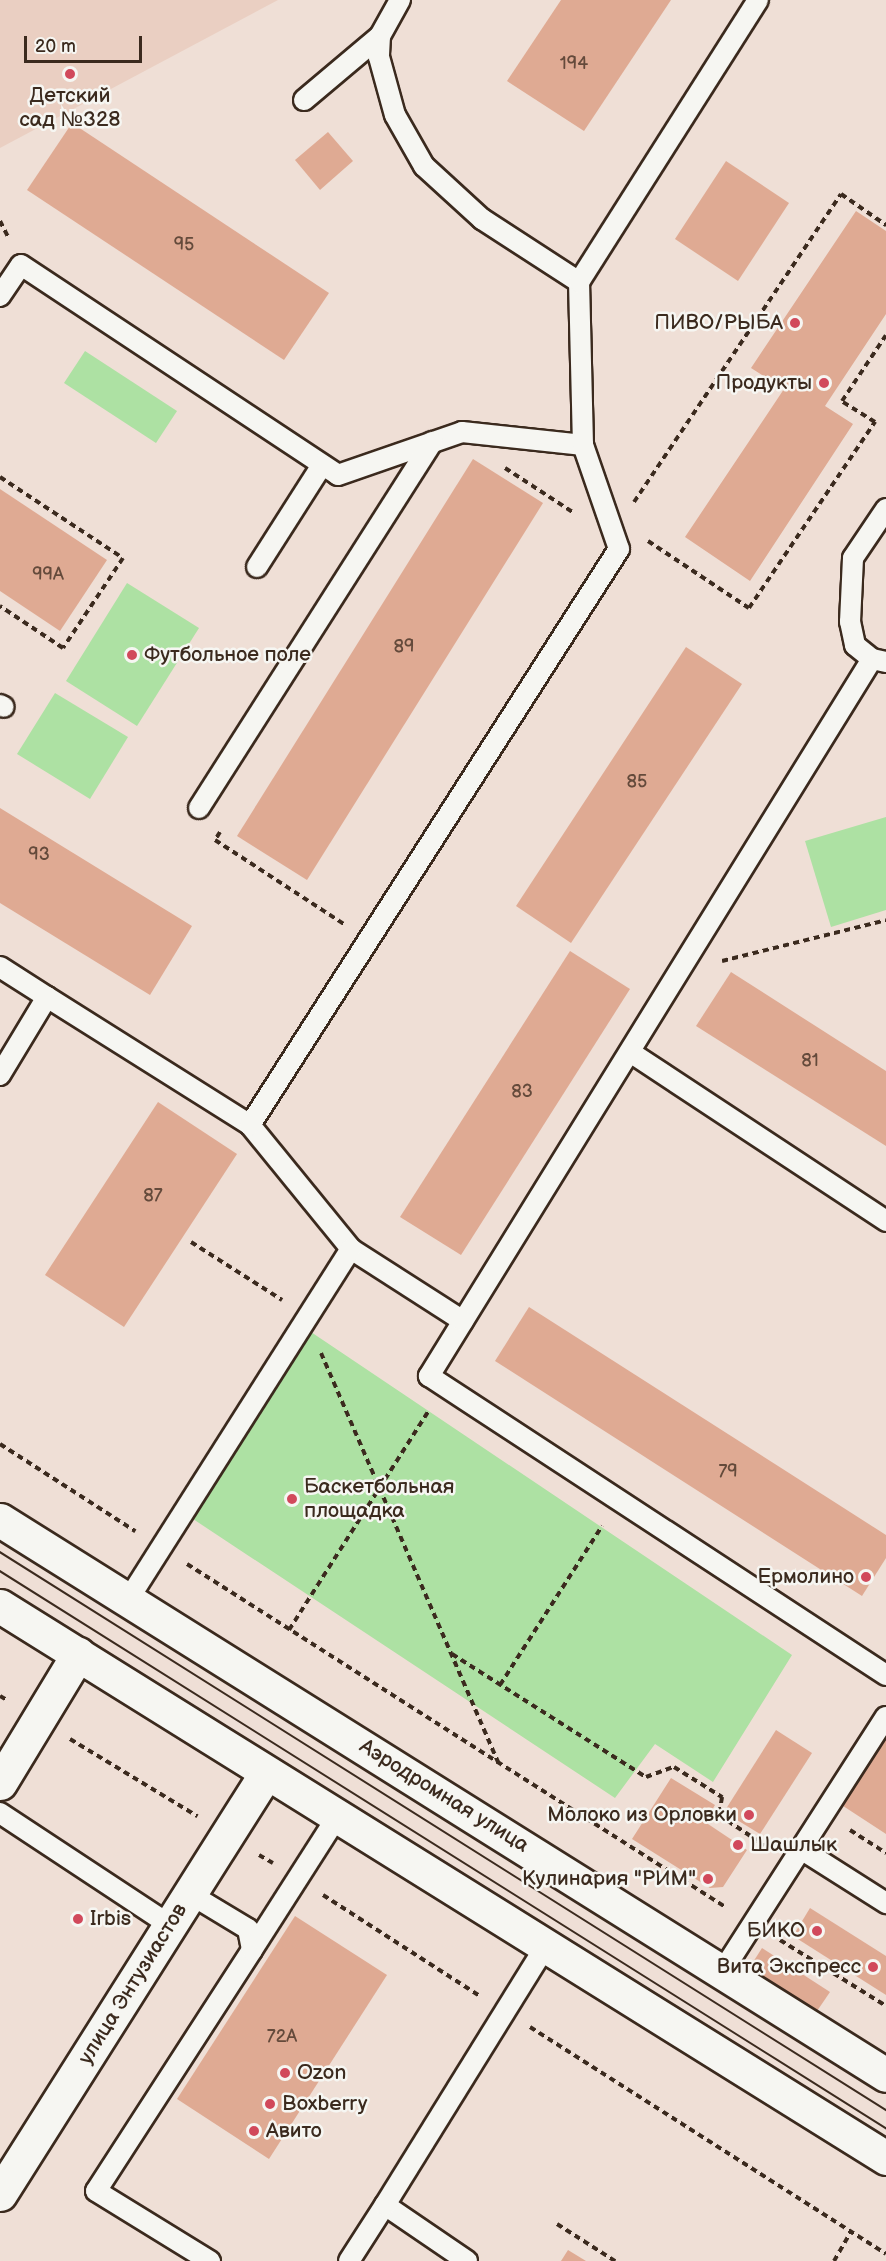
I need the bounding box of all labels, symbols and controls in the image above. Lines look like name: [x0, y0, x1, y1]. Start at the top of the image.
scale bar: [27, 24, 146, 62]
text: 20 m: [35, 36, 76, 57]
house number: 194: [560, 53, 588, 75]
marker: Детский сад №328: [63, 67, 77, 81]
place label: Детский сад №328: [19, 83, 121, 133]
house number: 95: [174, 234, 194, 256]
place label: ПИВО/РЫБА: [654, 310, 783, 336]
marker: ПИВО/РЫБА: [788, 316, 802, 330]
place label: Продукты: [716, 370, 812, 396]
marker: Продукты: [817, 376, 831, 390]
house number: 99А: [32, 564, 64, 586]
house number: 89: [394, 636, 414, 658]
place label: Футбольное поле: [144, 642, 311, 668]
marker: Футбольное поле: [125, 648, 139, 662]
house number: 85: [627, 771, 647, 793]
house number: 93: [28, 844, 50, 866]
house number: 81: [801, 1050, 819, 1072]
house number: 83: [511, 1081, 533, 1103]
house number: 87: [143, 1185, 163, 1207]
house number: 79: [718, 1461, 738, 1483]
place label: Баскетбольная площадка: [304, 1474, 454, 1524]
marker: Баскетбольная площадка: [285, 1492, 299, 1506]
place label: Ермолино: [757, 1564, 854, 1590]
marker: Ермолино: [859, 1570, 873, 1584]
street label: Аэродромная улица: [355, 1734, 533, 1858]
place label: Молоко из Орловки: [547, 1802, 737, 1828]
marker: Молоко из Орловки: [742, 1808, 756, 1822]
place label: Шашлык: [750, 1832, 837, 1858]
marker: Шашлык: [731, 1838, 745, 1852]
place label: Кулинария "РИМ": [522, 1866, 696, 1892]
marker: Кулинария "РИМ": [701, 1872, 715, 1886]
street label: улица Энтузиастов: [73, 1899, 193, 2069]
place label: Irbis: [90, 1906, 131, 1932]
marker: Irbis: [71, 1912, 85, 1926]
place label: БИКО: [747, 1918, 805, 1944]
marker: БИКО: [810, 1924, 824, 1938]
place label: Вита Экспресс: [717, 1954, 861, 1980]
marker: Вита Экспресс: [866, 1960, 880, 1974]
house number: 72А: [267, 2026, 297, 2048]
place label: Ozon: [297, 2060, 346, 2086]
marker: Ozon: [278, 2066, 292, 2080]
place label: Boxberry: [282, 2091, 367, 2117]
marker: Boxberry: [263, 2097, 277, 2111]
place label: Авито: [266, 2118, 322, 2144]
marker: Авито: [247, 2124, 261, 2138]

